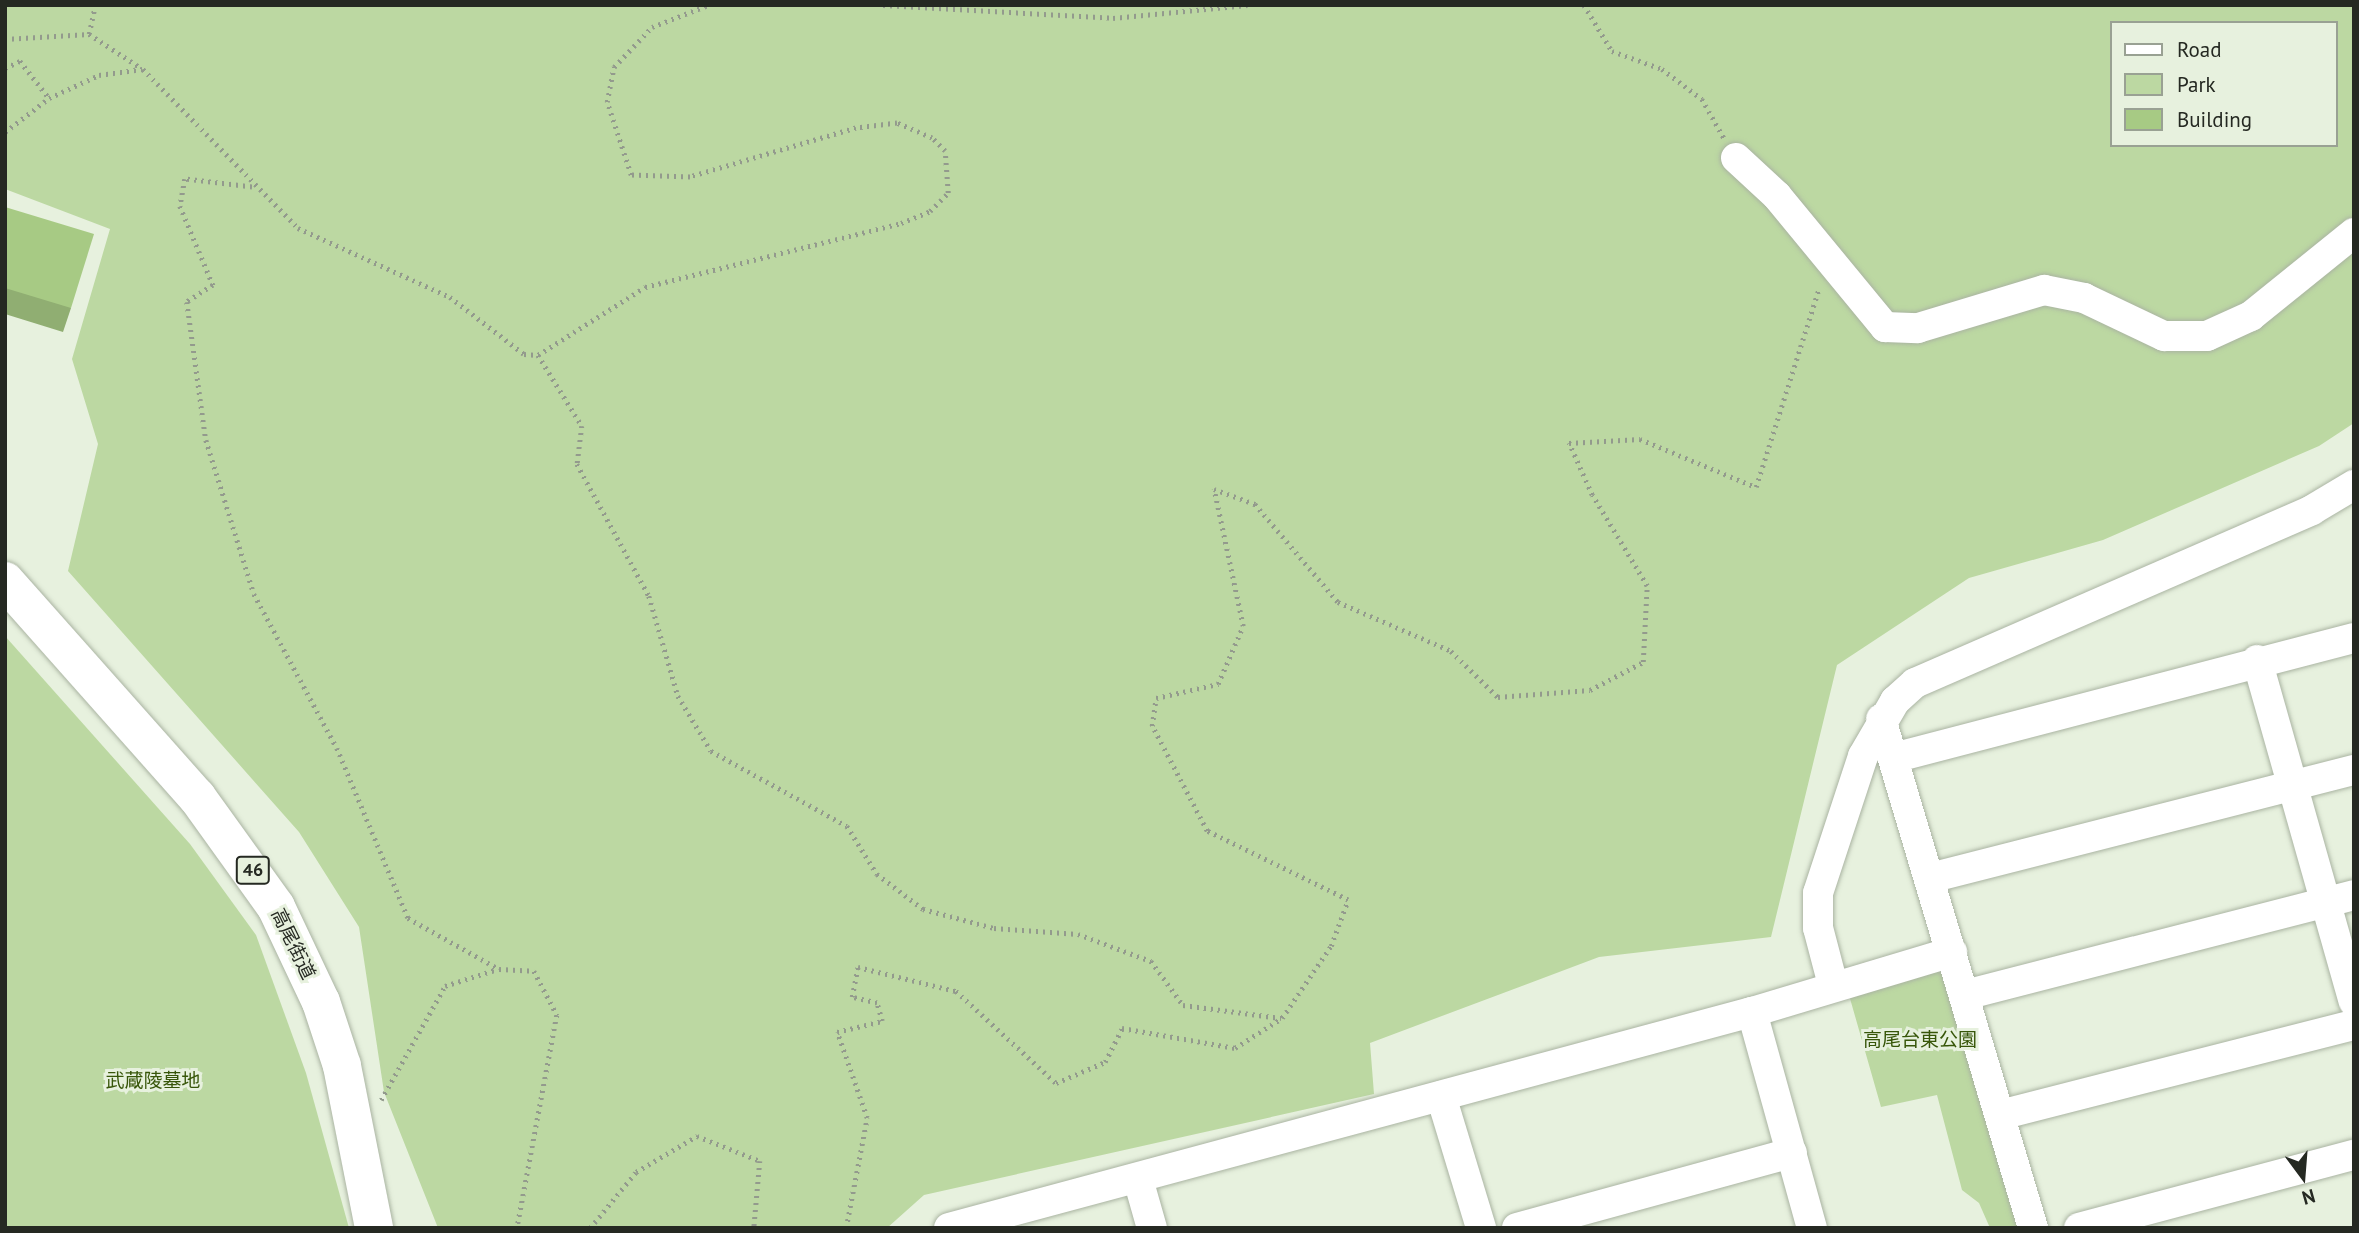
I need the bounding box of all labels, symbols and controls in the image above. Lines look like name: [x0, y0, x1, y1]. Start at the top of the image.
legend: [2110, 21, 2338, 147]
text: Road: [2177, 36, 2221, 63]
text: Park: [2177, 71, 2216, 98]
text: Building: [2177, 106, 2252, 133]
road number: 46: [236, 856, 270, 884]
street label: 高尾街道: [266, 905, 320, 983]
park label: 高尾台東公園: [1863, 1029, 1977, 1051]
park label: 武蔵陵墓地: [106, 1070, 200, 1092]
north arrow: [2268, 1142, 2338, 1212]
text: N: [2299, 1184, 2318, 1210]

